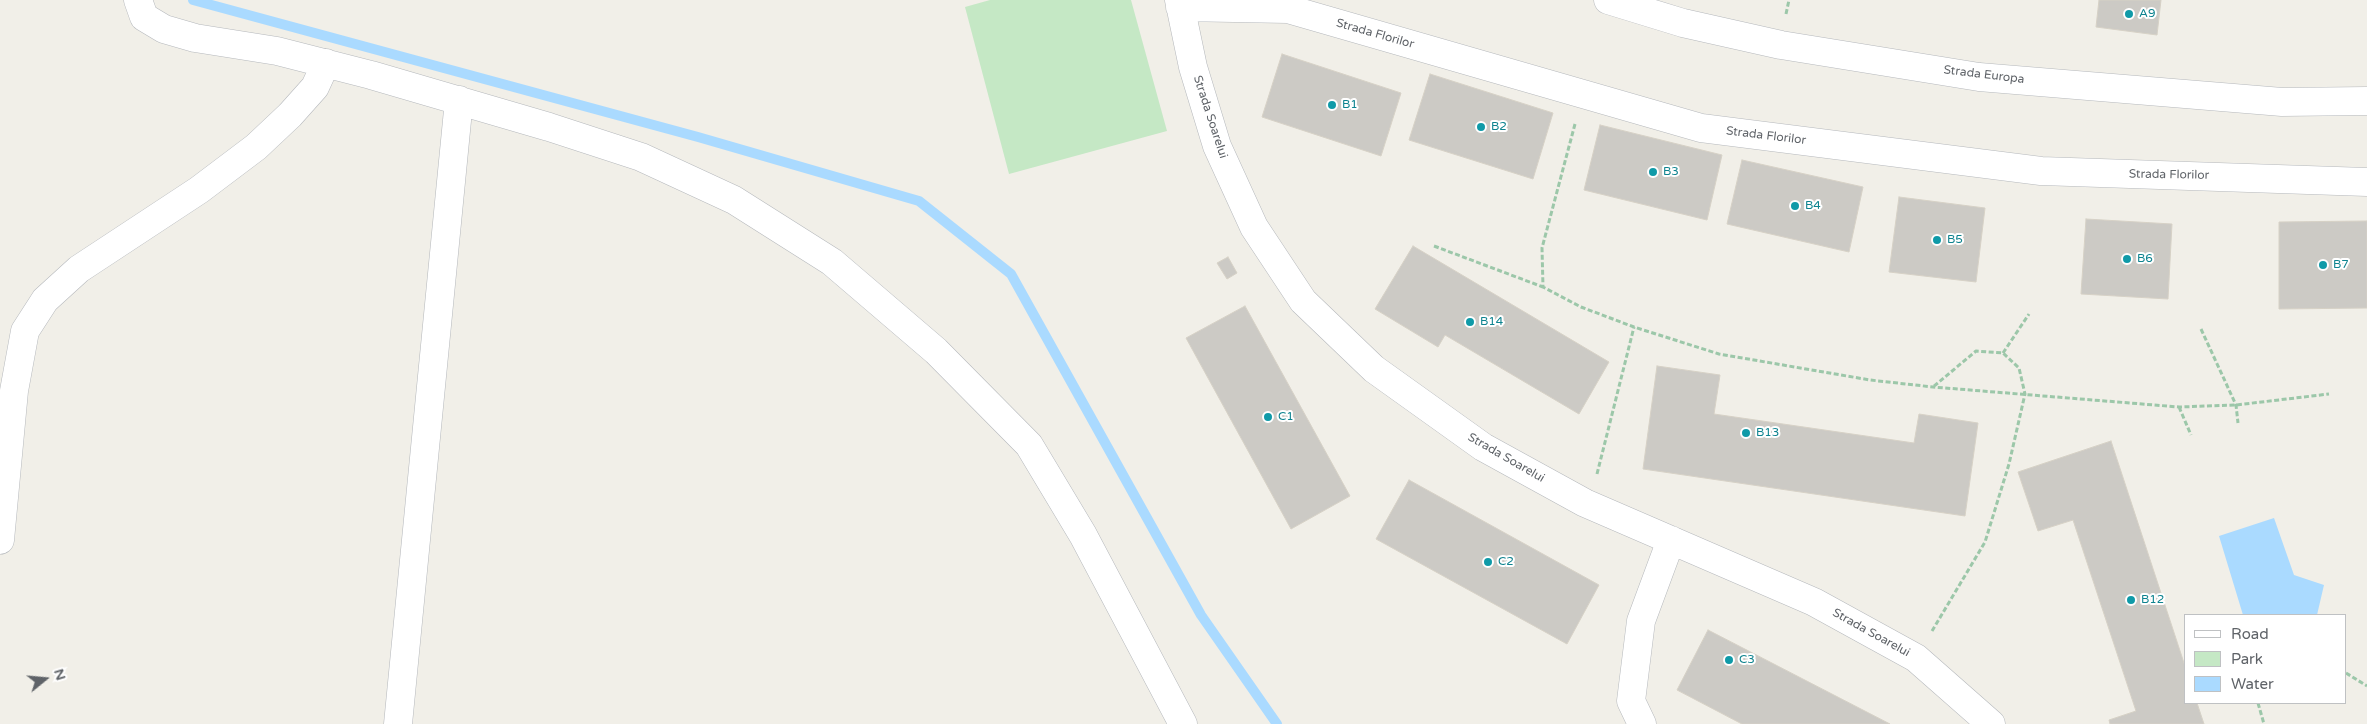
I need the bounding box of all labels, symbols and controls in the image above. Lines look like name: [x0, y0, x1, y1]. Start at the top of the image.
place label: A9: [2139, 7, 2155, 21]
marker: A9: [2123, 8, 2135, 20]
street label: Strada Florilor: [1334, 16, 1416, 52]
street label: Strada Europa: [1943, 63, 2025, 87]
street label: Strada Soarelui: [1190, 74, 1230, 160]
place label: B1: [1342, 98, 1358, 112]
marker: B1: [1326, 99, 1338, 111]
place label: B2: [1491, 120, 1507, 134]
marker: B2: [1475, 121, 1487, 133]
street label: Strada Florilor: [1725, 124, 1807, 148]
place label: B3: [1663, 165, 1679, 179]
marker: B3: [1647, 166, 1659, 178]
street label: Strada Florilor: [2129, 167, 2209, 183]
place label: B4: [1805, 199, 1821, 213]
marker: B4: [1789, 200, 1801, 212]
place label: B5: [1947, 233, 1963, 247]
marker: B5: [1931, 234, 1943, 246]
place label: B6: [2137, 252, 2153, 266]
marker: B6: [2121, 253, 2133, 265]
place label: B7: [2333, 258, 2349, 272]
marker: B7: [2317, 259, 2329, 271]
place label: B14: [1480, 315, 1503, 329]
marker: B14: [1464, 316, 1476, 328]
place label: C1: [1278, 410, 1294, 424]
marker: C1: [1262, 411, 1274, 423]
place label: B13: [1756, 426, 1779, 440]
marker: B13: [1740, 427, 1752, 439]
street label: Strada Soarelui: [1465, 430, 1547, 486]
place label: C2: [1498, 555, 1514, 569]
marker: C2: [1482, 556, 1494, 568]
place label: B12: [2141, 593, 2164, 607]
marker: B12: [2125, 594, 2137, 606]
street label: Strada Soarelui: [1830, 606, 1912, 660]
legend: [2184, 614, 2347, 704]
text: Road: [2231, 625, 2269, 643]
text: Park: [2231, 650, 2263, 668]
place label: C3: [1739, 653, 1755, 667]
north arrow: [20, 654, 70, 704]
marker: C3: [1723, 654, 1735, 666]
text: N: [50, 667, 70, 682]
text: Water: [2231, 675, 2274, 693]

